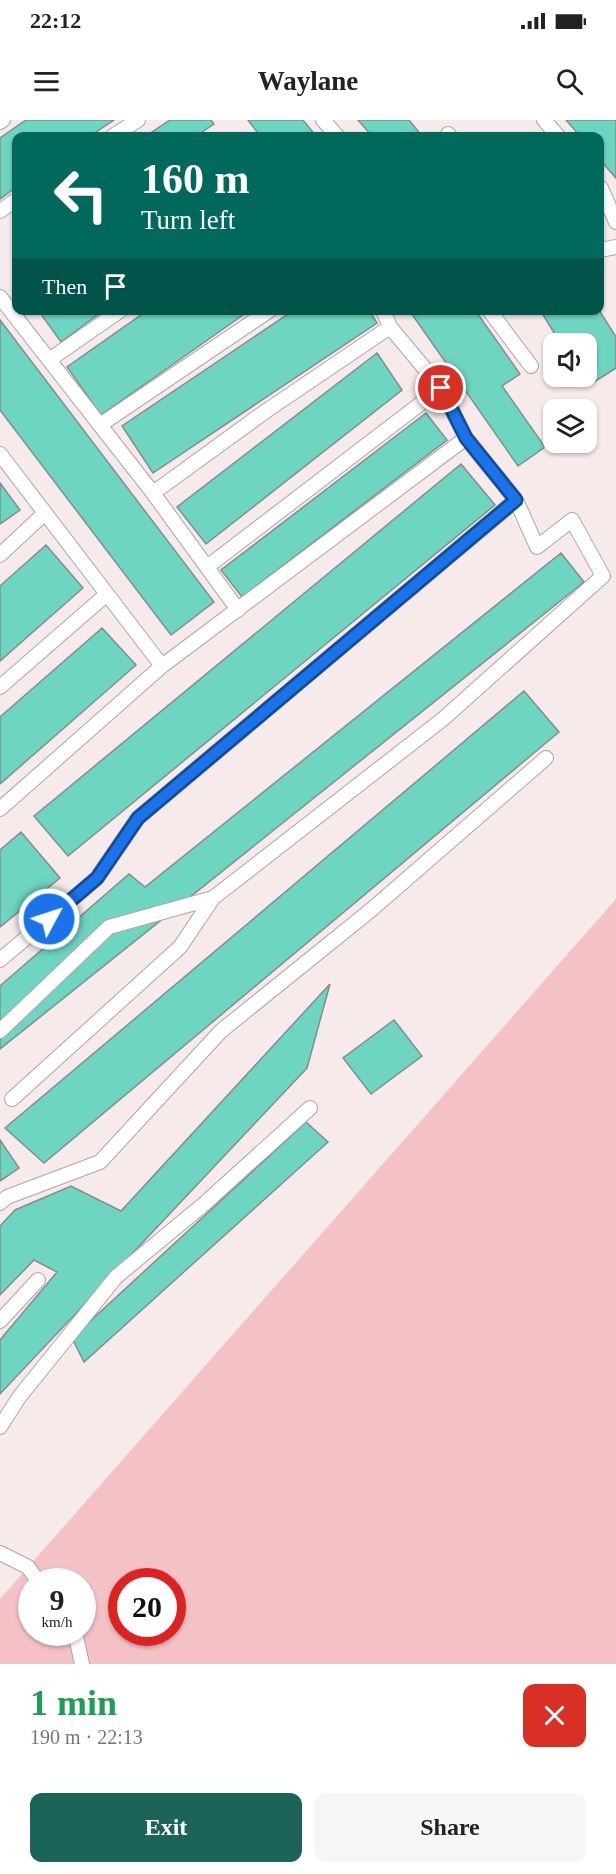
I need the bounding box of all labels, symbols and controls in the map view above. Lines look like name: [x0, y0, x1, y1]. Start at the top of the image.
text: 22:12: [30, 8, 81, 33]
icon: menu: [30, 65, 63, 98]
icon: search: [553, 65, 586, 98]
text: Waylane: [258, 66, 358, 96]
icon: left: [42, 156, 120, 234]
text: 160 m: [141, 156, 250, 202]
text: Turn left: [141, 205, 235, 235]
icon: arrive: [99, 270, 132, 303]
text: Then: [42, 274, 87, 299]
map controls: [543, 333, 597, 453]
button: sound: [543, 333, 597, 387]
pin: [415, 362, 466, 413]
icon: arrive: [424, 371, 457, 404]
button: layers: [543, 399, 597, 453]
position arrow: [17, 887, 81, 951]
speed limit sign: 20: [108, 1568, 186, 1646]
text: 9: [50, 1583, 65, 1616]
text: km/h: [42, 1614, 72, 1630]
text: 1 min: [30, 1683, 117, 1723]
button: close: [523, 1684, 586, 1747]
text: 190 m · 22:13: [30, 1726, 143, 1748]
button: Exit: [30, 1793, 302, 1862]
button: Share: [314, 1793, 586, 1862]

